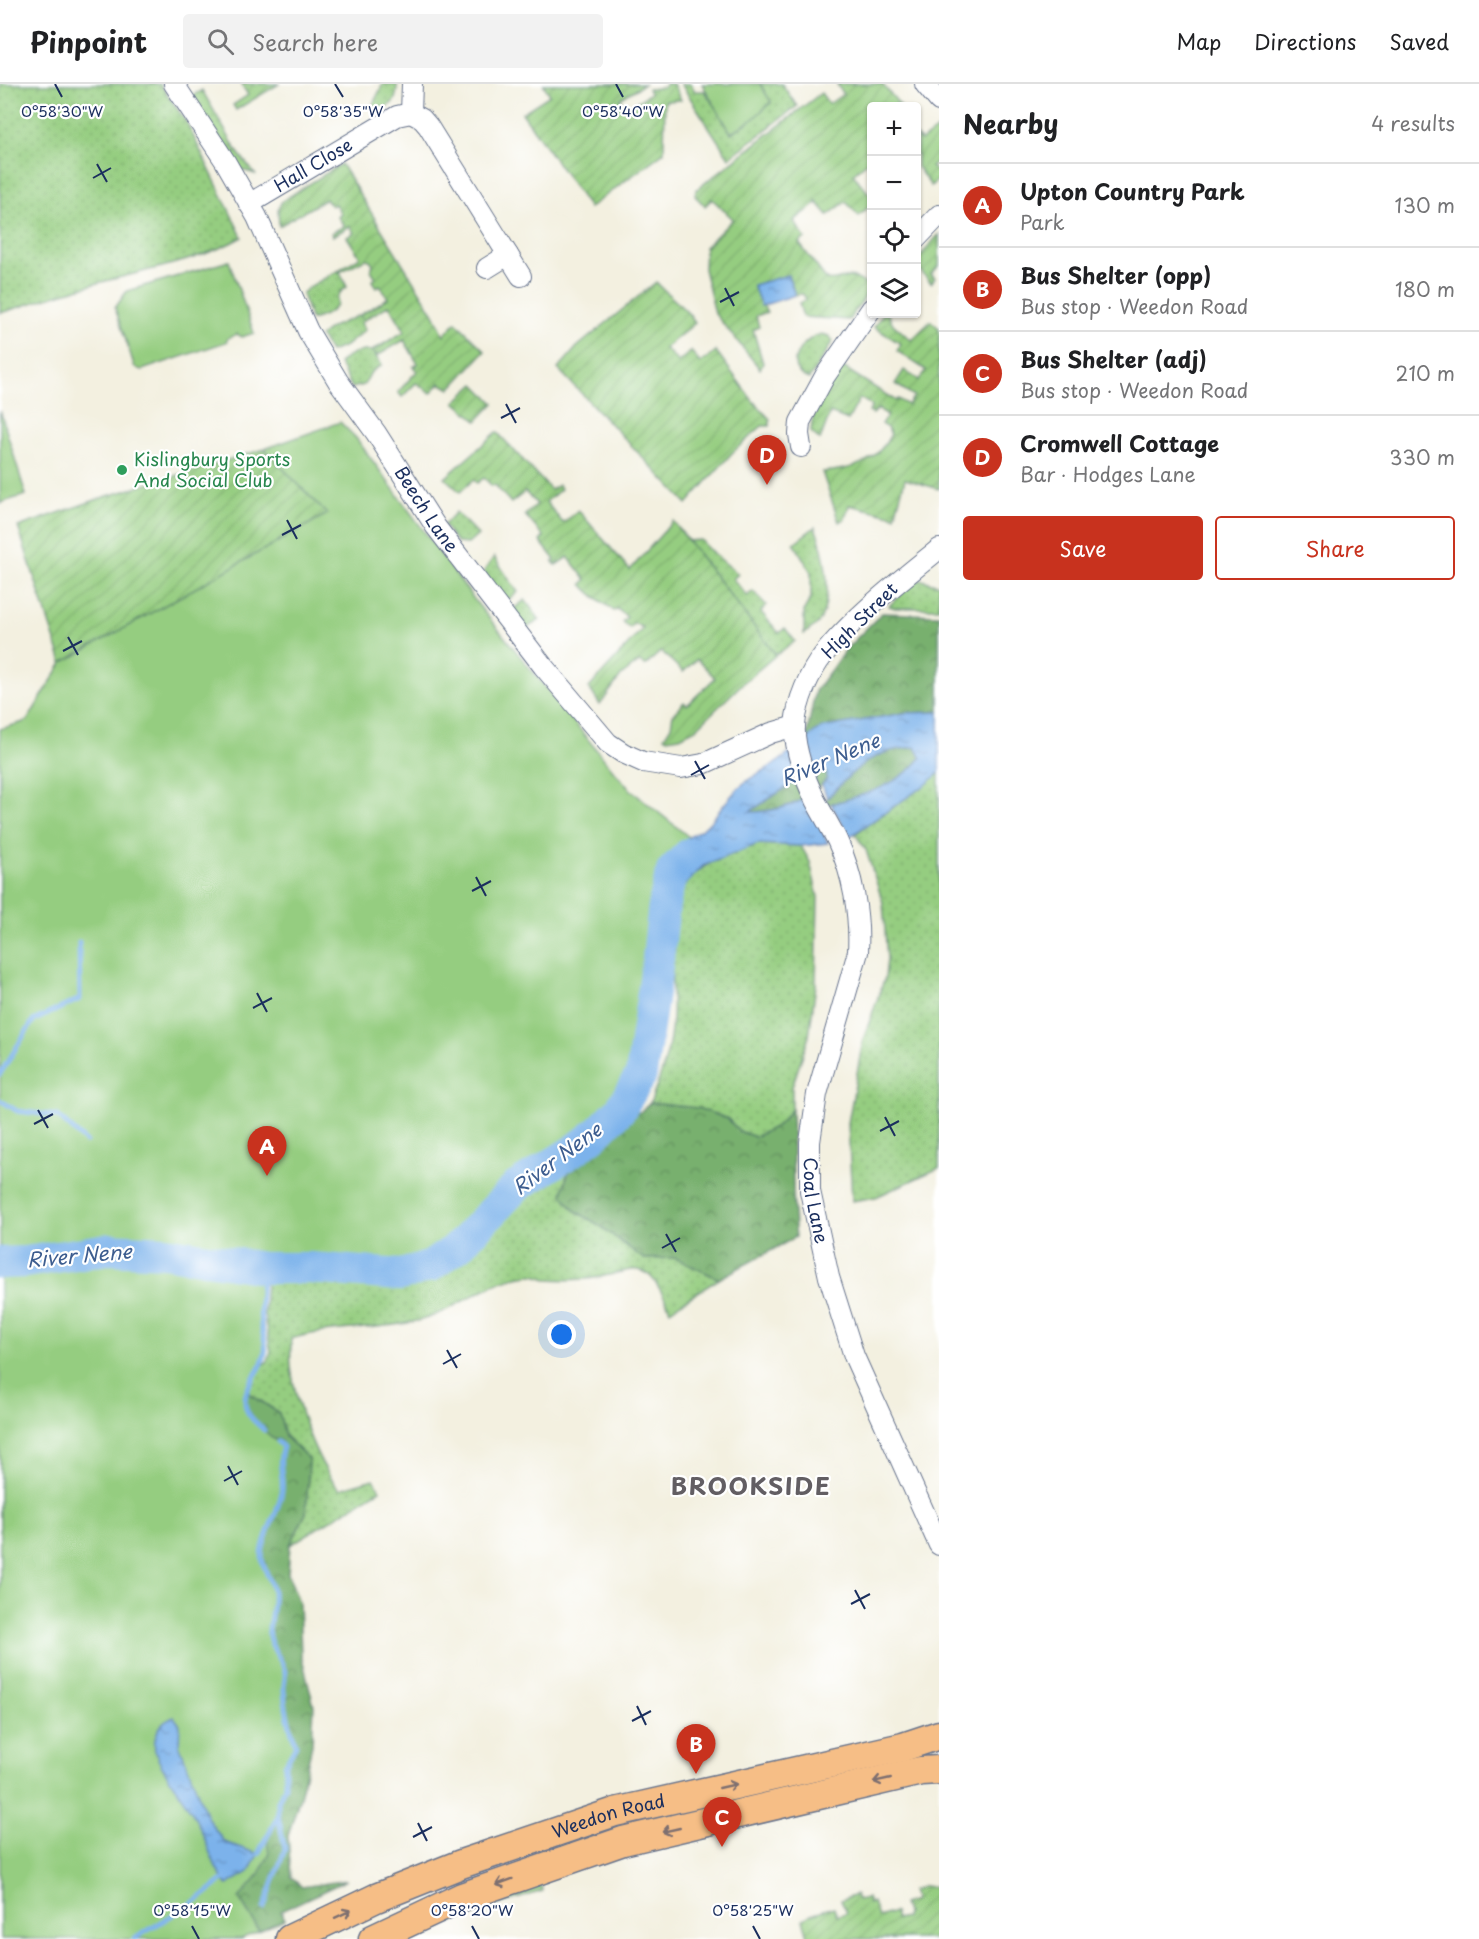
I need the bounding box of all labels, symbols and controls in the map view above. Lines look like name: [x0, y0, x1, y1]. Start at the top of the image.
search box: [183, 14, 603, 68]
text: Pinpoint: [30, 20, 147, 63]
icon: search: [204, 25, 237, 58]
text: Search here: [252, 25, 378, 58]
text: Map: [1176, 25, 1221, 57]
text: Directions: [1254, 25, 1356, 57]
text: Saved: [1389, 25, 1449, 57]
text: 0°58'30"W: [21, 99, 104, 122]
text: 0°58'35"W: [303, 99, 384, 122]
text: 0°58'40"W: [582, 99, 664, 122]
map controls: [867, 102, 921, 318]
button: +: [867, 102, 921, 156]
text: Nearby: [963, 104, 1058, 143]
text: 4 results: [1371, 108, 1455, 138]
street label: Hall Close: [268, 131, 357, 198]
button: −: [867, 156, 921, 210]
text: Upton Country Park: [1020, 174, 1245, 207]
text: A: [975, 190, 990, 220]
text: 130 m: [1395, 190, 1455, 220]
text: Park: [1020, 207, 1065, 237]
button: locate: [867, 210, 921, 264]
text: Bus Shelter (opp): [1020, 258, 1211, 291]
button: layers: [867, 264, 921, 318]
text: B: [976, 274, 989, 304]
text: 180 m: [1395, 274, 1455, 304]
text: Bus stop · Weedon Road: [1020, 291, 1249, 321]
text: Bus Shelter (adj): [1020, 342, 1207, 375]
text: C: [975, 358, 990, 388]
text: 210 m: [1396, 358, 1455, 388]
text: Bus stop · Weedon Road: [1020, 375, 1249, 405]
text: Cromwell Cottage: [1020, 426, 1219, 459]
pin: D: [748, 436, 786, 485]
text: D: [975, 442, 990, 472]
text: 330 m: [1389, 442, 1455, 472]
place label: Kislingbury Sports And Social Club: [134, 445, 290, 493]
text: Bar · Hodges Lane: [1020, 459, 1196, 489]
street label: Beech Lane: [389, 461, 466, 558]
marker: Kislingbury Sports And Social Club: [115, 463, 129, 477]
button: Save: [963, 516, 1203, 580]
button: Share: [1215, 516, 1455, 580]
street label: High Street: [815, 576, 903, 664]
water label: River Nene: [776, 724, 885, 793]
water label: River Nene: [506, 1114, 609, 1202]
pin: A: [248, 1126, 286, 1176]
street label: Coal Lane: [798, 1157, 836, 1246]
water label: River Nene: [26, 1235, 134, 1275]
your location: [547, 1320, 576, 1349]
district label: BROOKSIDE: [671, 1467, 831, 1503]
pin: B: [676, 1724, 716, 1774]
one-way arrow: [872, 1775, 891, 1787]
one-way arrow: [718, 1780, 737, 1791]
street label: Weedon Road: [548, 1786, 667, 1844]
pin: C: [702, 1798, 742, 1847]
one-way arrow: [662, 1824, 681, 1836]
one-way arrow: [495, 1878, 514, 1889]
text: 0°58'15"W: [153, 1898, 231, 1921]
text: 0°58'20"W: [431, 1898, 514, 1921]
text: 0°58'25"W: [712, 1898, 794, 1921]
one-way arrow: [334, 1907, 352, 1919]

